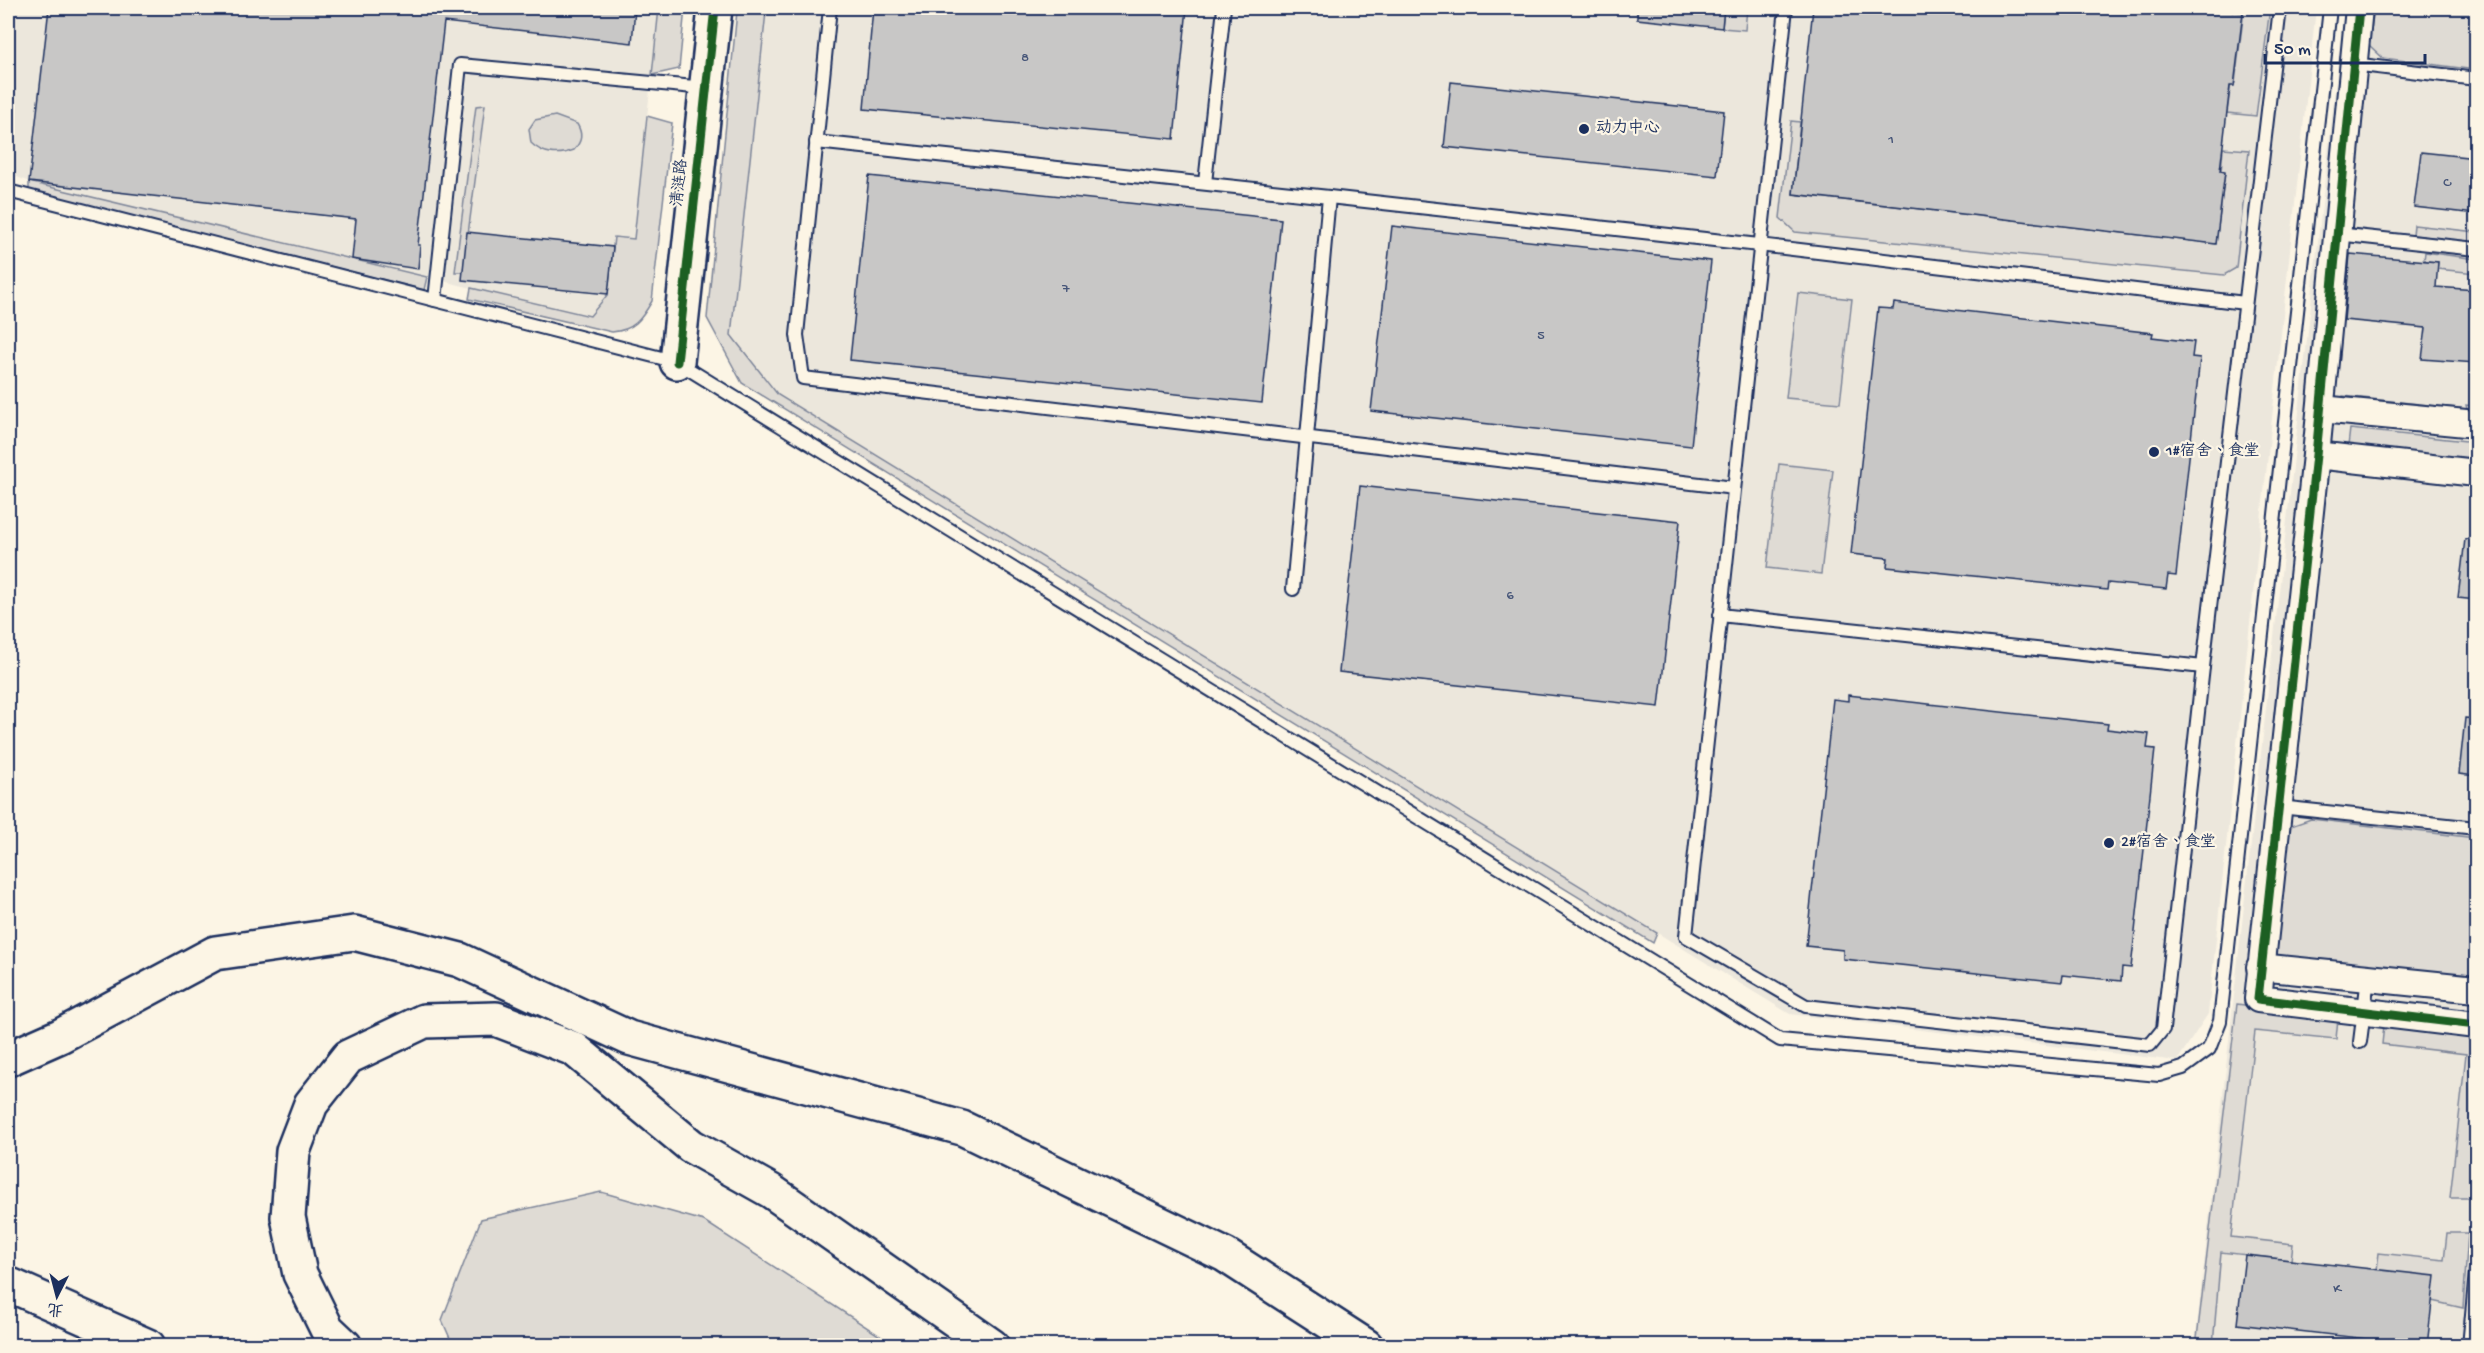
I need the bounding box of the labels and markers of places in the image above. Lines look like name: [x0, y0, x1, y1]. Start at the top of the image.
place label: 动力中心: [1596, 118, 1660, 139]
marker: 动力中心: [1577, 122, 1591, 136]
place label: 1#宿舍、食堂: [2165, 441, 2260, 462]
marker: 1#宿舍、食堂: [2147, 445, 2161, 459]
place label: 2#宿舍、食堂: [2121, 832, 2216, 853]
marker: 2#宿舍、食堂: [2102, 836, 2116, 850]

